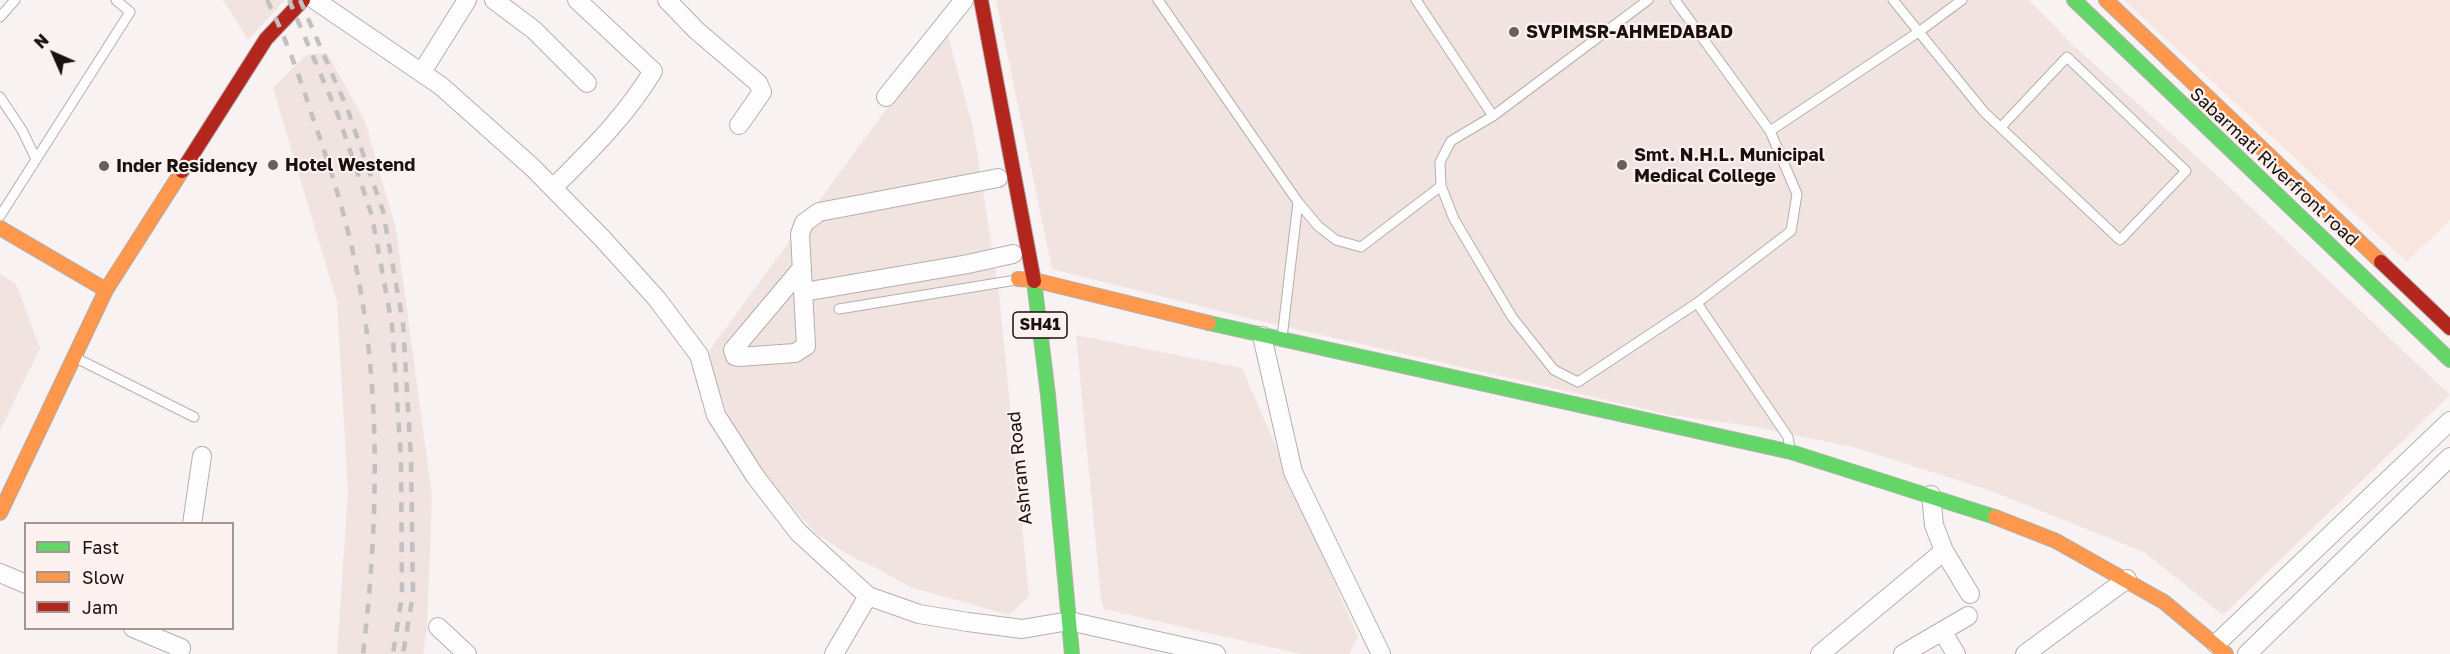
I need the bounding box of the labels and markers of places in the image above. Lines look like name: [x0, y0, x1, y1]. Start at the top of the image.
place label: SVPIMSR-AHMEDABAD: [1526, 21, 1733, 43]
marker: SVPIMSR-AHMEDABAD: [1507, 25, 1521, 39]
place label: Smt. N.H.L. Municipal Medical College: [1634, 144, 1825, 186]
place label: Hotel Westend: [285, 154, 415, 176]
place label: Inder Residency: [116, 155, 258, 177]
marker: Hotel Westend: [266, 158, 280, 172]
marker: Smt. N.H.L. Municipal Medical College: [1615, 158, 1629, 172]
marker: Inder Residency: [97, 159, 111, 173]

